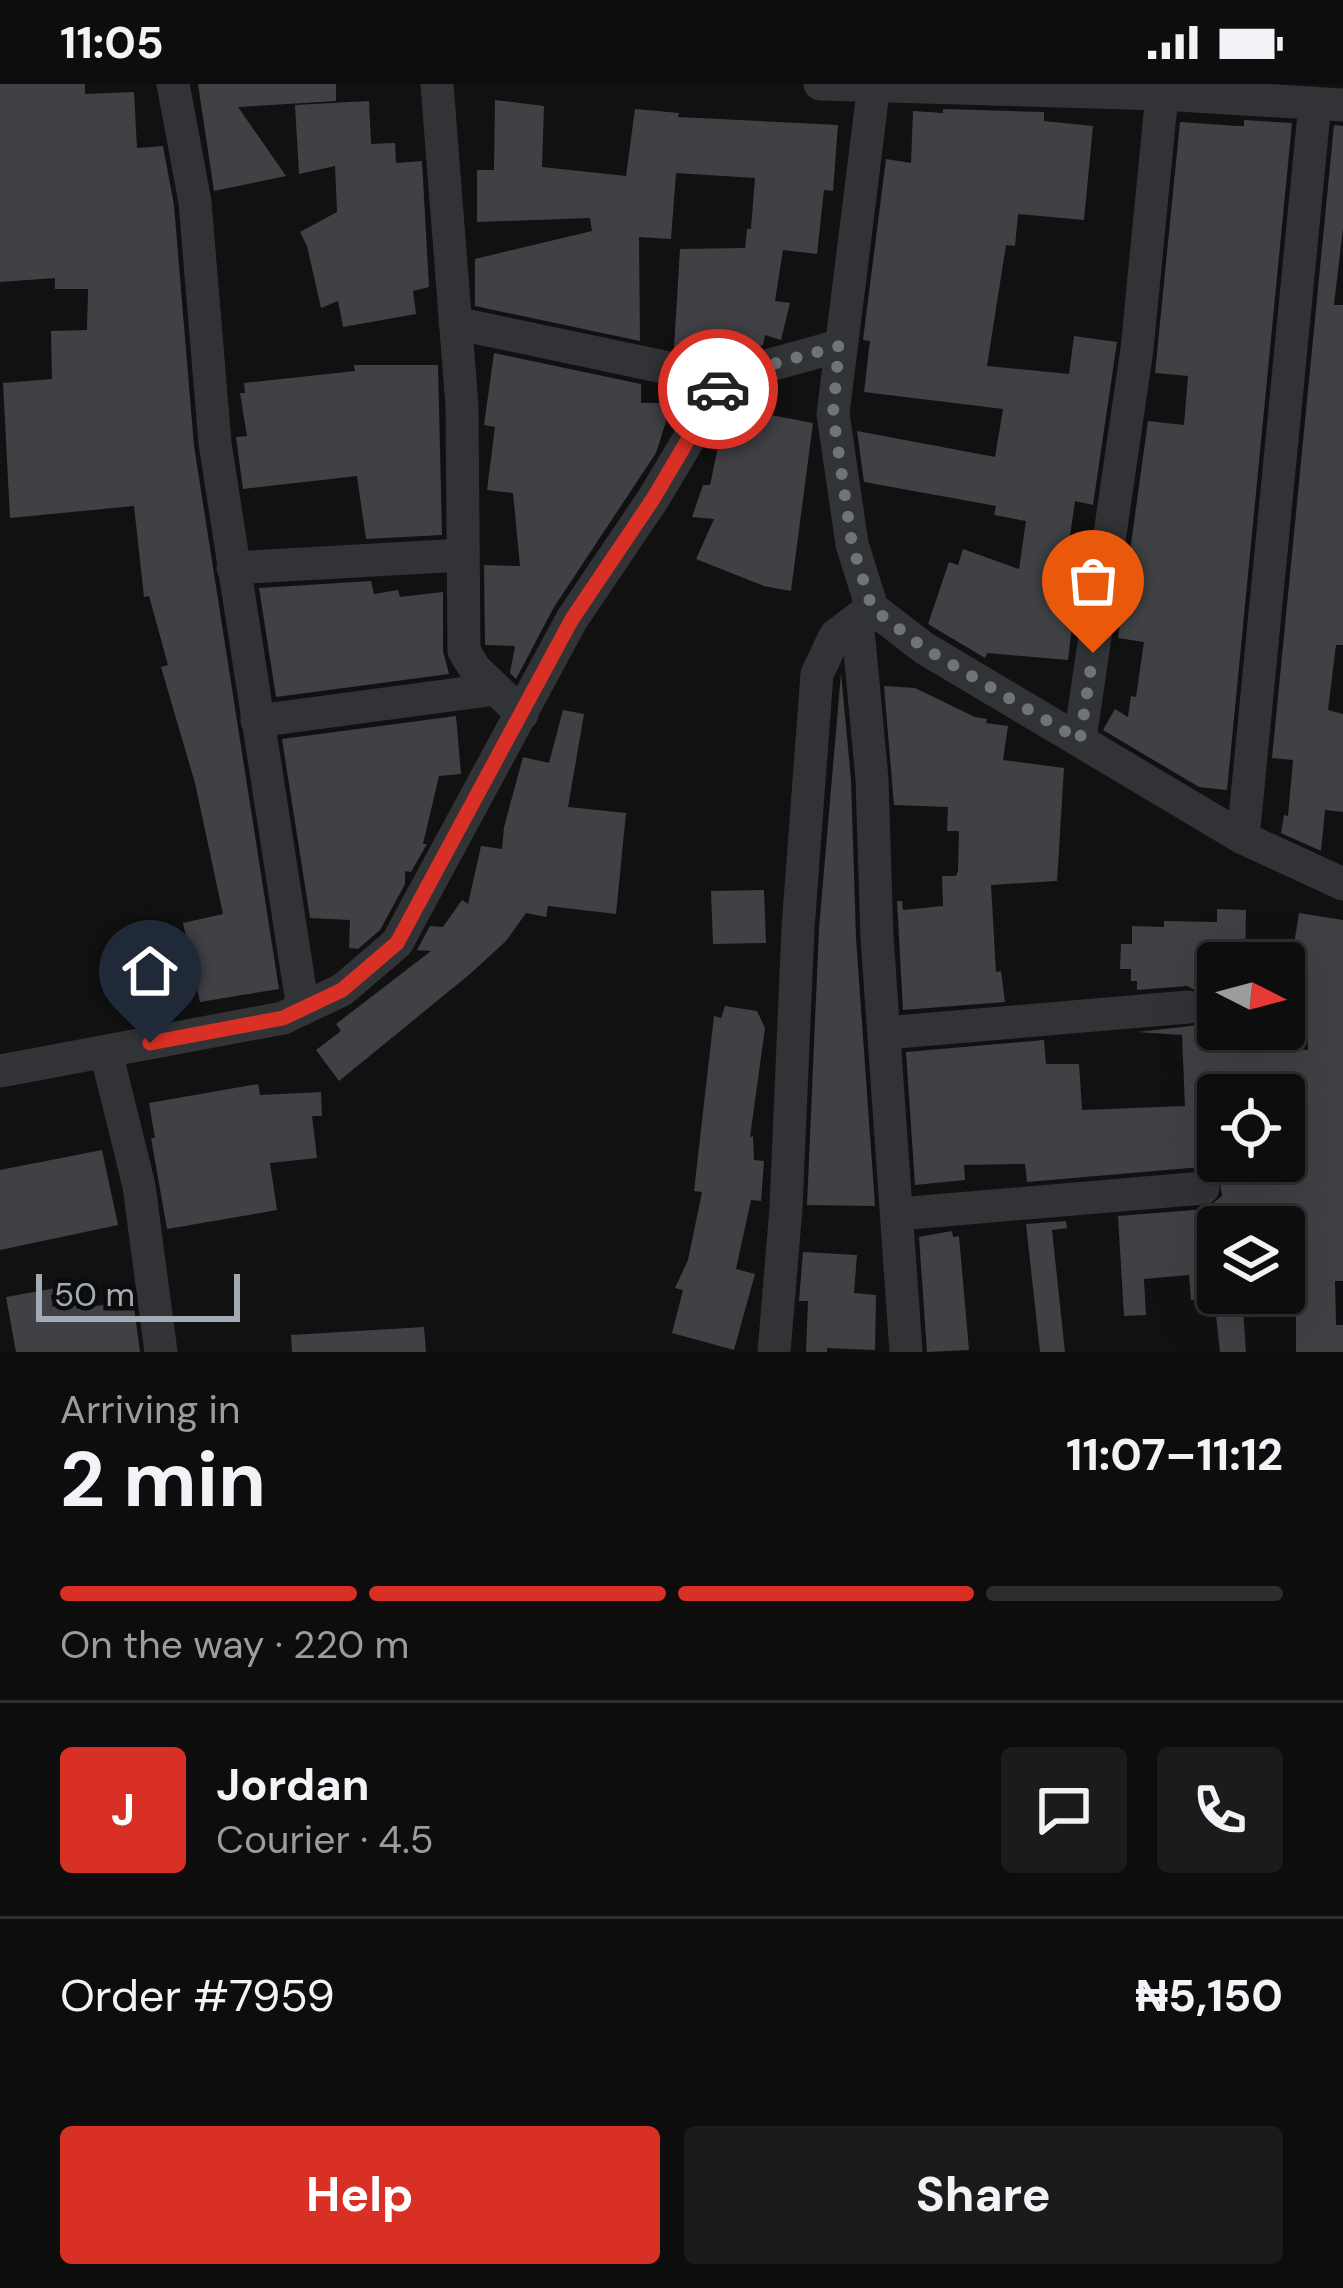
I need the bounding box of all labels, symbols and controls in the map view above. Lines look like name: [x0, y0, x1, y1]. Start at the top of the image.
text: 11:05: [60, 13, 164, 72]
courier: [658, 329, 778, 449]
icon: car: [685, 356, 751, 422]
pin: [1042, 530, 1144, 653]
icon: bag: [1060, 548, 1126, 614]
pin: [99, 920, 201, 1043]
icon: home: [117, 938, 183, 1004]
north arrow: [1197, 942, 1305, 1050]
map controls: [1197, 942, 1305, 1314]
button: locate: [1197, 1074, 1305, 1182]
button: layers: [1197, 1206, 1305, 1314]
scale bar: [36, 1268, 240, 1321]
text: 50 m: [54, 1273, 135, 1316]
text: Arriving in: [60, 1384, 240, 1435]
text: 11:07–11:12: [1066, 1425, 1283, 1484]
text: 2 min: [60, 1429, 266, 1530]
text: On the way · 220 m: [60, 1619, 409, 1670]
button: chat: [1001, 1747, 1127, 1873]
button: phone: [1157, 1747, 1283, 1873]
text: Jordan: [216, 1755, 369, 1814]
text: J: [111, 1780, 135, 1839]
text: Courier · 4.5: [216, 1814, 433, 1865]
text: Order #7959: [60, 1966, 335, 2025]
text: ₦5,150: [1135, 1966, 1283, 2025]
button: Help: [60, 2126, 660, 2264]
button: Share: [684, 2126, 1283, 2264]

